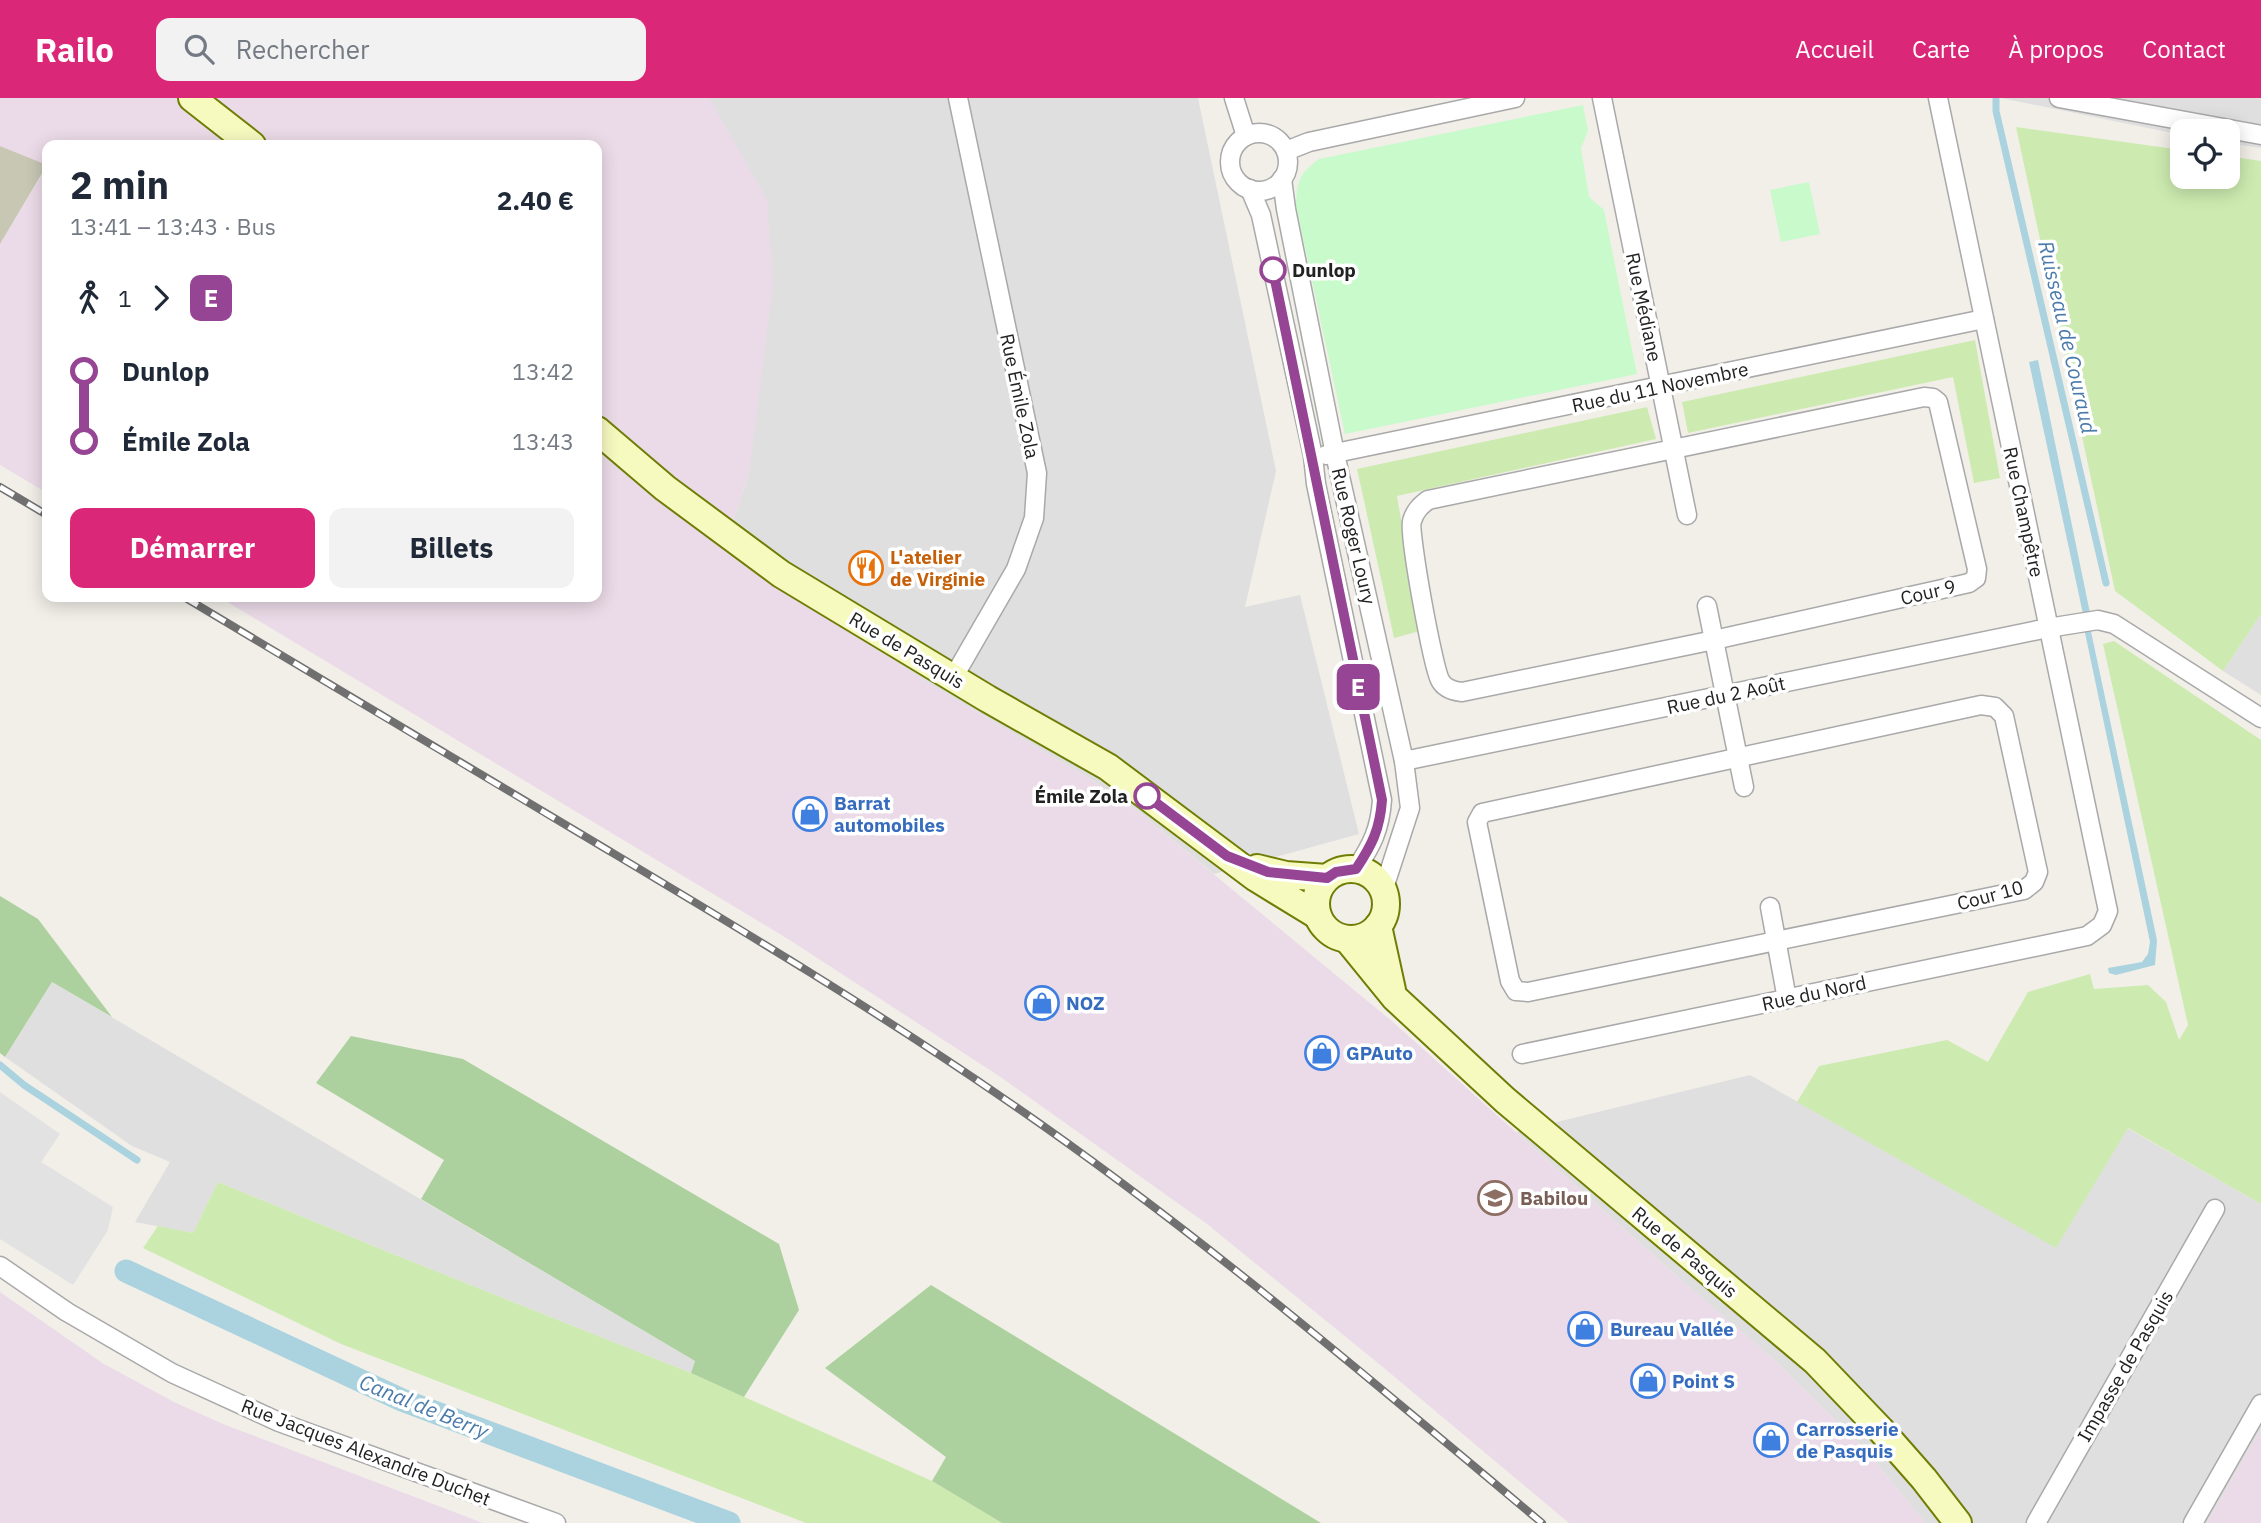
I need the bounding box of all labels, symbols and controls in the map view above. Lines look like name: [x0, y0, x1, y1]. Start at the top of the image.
search box: [156, 18, 646, 81]
text: Railo: [35, 28, 114, 71]
icon: search: [180, 30, 218, 68]
text: Rechercher: [236, 32, 369, 66]
text: Accueil: [1795, 33, 1874, 65]
text: Carte: [1912, 33, 1970, 65]
text: À propos: [2008, 33, 2104, 65]
text: Contact: [2142, 33, 2226, 65]
map controls: [2170, 119, 2240, 189]
button: locate: [2170, 119, 2240, 189]
text: 2 min: [70, 160, 169, 209]
text: 2.40 €: [497, 183, 574, 217]
text: 13:41 – 13:43 · Bus: [70, 211, 276, 241]
water label: Ruisseau de Couraud: [2032, 238, 2104, 437]
street label: Rue Médiane: [1621, 250, 1667, 364]
marker: Dunlop: [1260, 257, 1286, 283]
place label: Dunlop: [1292, 258, 1356, 282]
icon: walk: [70, 279, 108, 317]
icon: forward: [142, 279, 180, 317]
text: E: [204, 282, 218, 314]
text: 1: [118, 283, 132, 313]
street label: Rue Émile Zola: [995, 331, 1045, 461]
text: Dunlop: [122, 354, 209, 388]
text: 13:42: [512, 356, 574, 386]
street label: Rue du 11 Novembre: [1570, 357, 1750, 417]
text: Émile Zola: [122, 424, 250, 458]
text: 13:43: [512, 426, 574, 456]
street label: Rue Champêtre: [1998, 445, 2050, 579]
street label: Rue Roger Loury: [1327, 465, 1382, 607]
button: Démarrer: [70, 508, 315, 588]
button: Billets: [329, 508, 574, 588]
place label: L'atelier de Virginie: [890, 545, 985, 591]
restaurant icon: L'atelier de Virginie: [847, 549, 885, 587]
street label: Cour 9: [1898, 574, 1958, 610]
street label: Rue de Pasquis: [845, 606, 969, 694]
line badge: E: [1335, 664, 1381, 710]
text: E: [1351, 671, 1365, 703]
street label: Rue du 2 Août: [1665, 671, 1787, 719]
marker: Émile Zola: [1134, 783, 1160, 809]
place label: Émile Zola: [1034, 784, 1128, 808]
place label: Barrat automobiles: [834, 791, 945, 837]
shop icon: Barrat automobiles: [791, 795, 829, 833]
street label: Cour 10: [1954, 875, 2026, 915]
street label: Rue du Nord: [1760, 970, 1868, 1016]
shop icon: NOZ: [1023, 984, 1061, 1022]
place label: NOZ: [1066, 991, 1105, 1015]
shop icon: GPAuto: [1303, 1034, 1341, 1072]
place label: GPAuto: [1346, 1041, 1413, 1065]
school or university icon: Babilou: [1476, 1179, 1514, 1217]
place label: Babilou: [1520, 1186, 1588, 1210]
street label: Rue de Pasquis: [1627, 1201, 1743, 1303]
street label: Impasse de Pasquis: [2072, 1286, 2178, 1446]
shop icon: Bureau Vallée: [1566, 1310, 1604, 1348]
place label: Bureau Vallée: [1610, 1317, 1734, 1341]
shop icon: Point S: [1629, 1362, 1667, 1400]
water label: Canal de Berry: [355, 1367, 493, 1445]
place label: Point S: [1672, 1369, 1735, 1393]
street label: Rue Jacques Alexandre Duchet: [238, 1393, 494, 1511]
place label: Carrosserie de Pasquis: [1796, 1417, 1899, 1463]
shop icon: Carrosserie de Pasquis: [1752, 1421, 1790, 1459]

